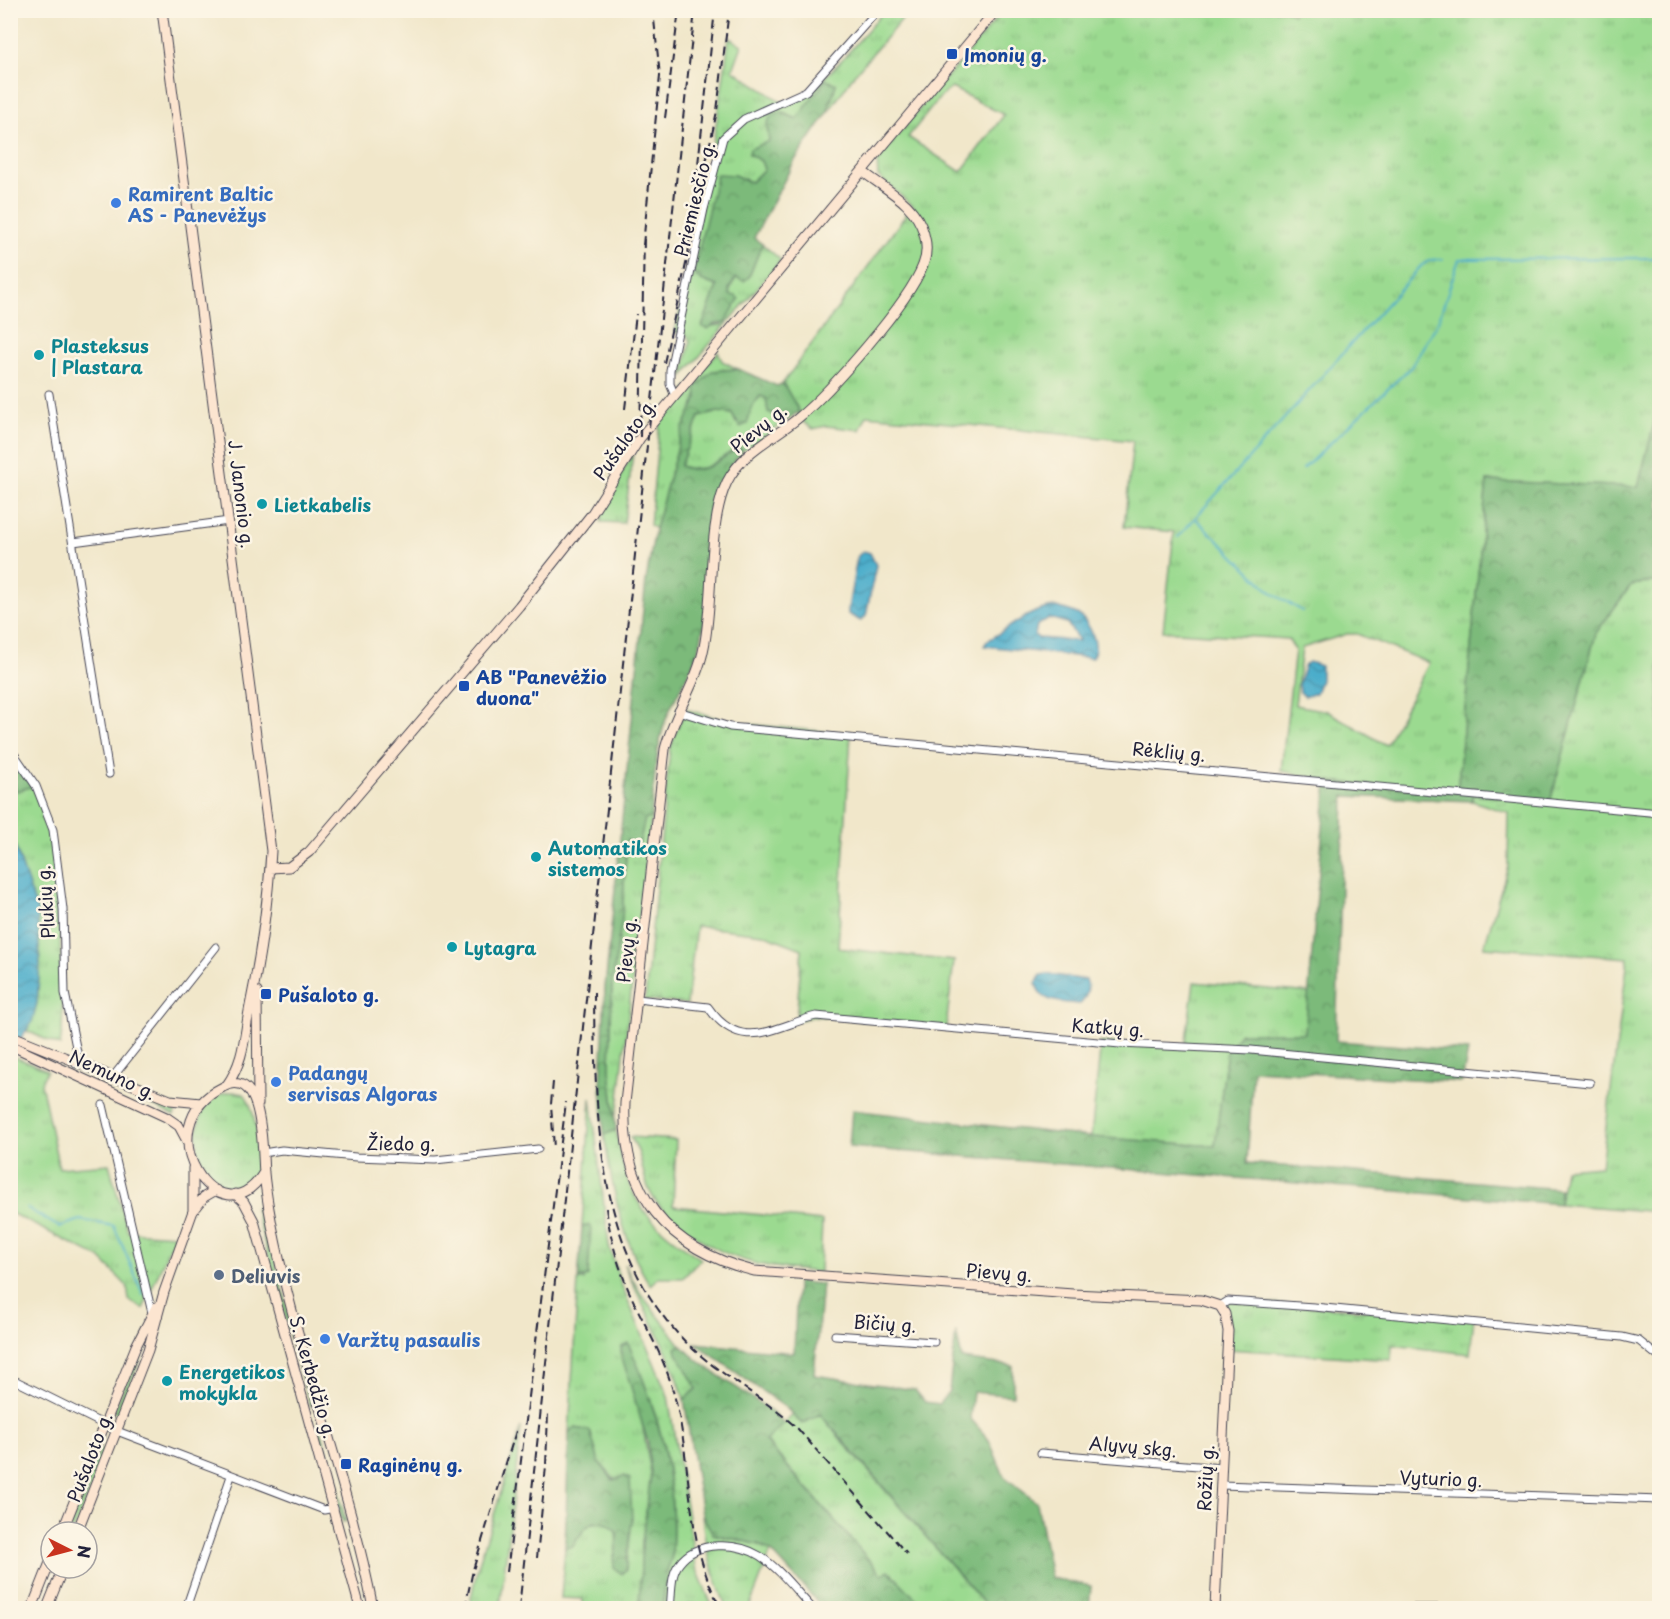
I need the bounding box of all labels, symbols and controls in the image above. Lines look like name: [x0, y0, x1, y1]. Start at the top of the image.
place label: Įmonių g.: [963, 41, 1047, 68]
marker: Įmonių g.: [945, 47, 959, 61]
street label: Priemiesčio g.: [667, 139, 721, 259]
place label: Ramirent Baltic AS - Panevėžys: [128, 180, 274, 228]
marker: Ramirent Baltic AS - Panevėžys: [109, 196, 123, 210]
place label: Plasteksus | Plastara: [51, 332, 149, 380]
marker: Plasteksus | Plastara: [32, 348, 46, 362]
street label: Pušaloto g.: [586, 393, 662, 485]
street label: Pievų g.: [724, 397, 792, 459]
street label: J. Janonio g.: [222, 438, 262, 550]
place label: Lietkabelis: [274, 491, 371, 518]
marker: Lietkabelis: [255, 497, 269, 511]
place label: AB "Panevėžio duona": [476, 663, 607, 711]
marker: AB "Panevėžio duona": [457, 679, 471, 693]
street label: Rėklių g.: [1131, 734, 1207, 768]
place label: Automatikos sistemos: [548, 834, 667, 882]
marker: Automatikos sistemos: [529, 850, 543, 864]
street label: Plukių g.: [29, 864, 61, 940]
street label: Pievų g.: [609, 916, 643, 984]
place label: Lytagra: [464, 934, 537, 961]
marker: Lytagra: [445, 940, 459, 954]
place label: Pušaloto g.: [278, 981, 379, 1008]
marker: Pušaloto g.: [259, 987, 273, 1001]
street label: Katkų g.: [1071, 1011, 1145, 1043]
street label: Nemuno g.: [65, 1042, 161, 1106]
place label: Padangų servisas Algoras: [288, 1059, 438, 1107]
marker: Padangų servisas Algoras: [269, 1075, 283, 1089]
street label: Žiedo g.: [366, 1129, 436, 1157]
street label: Pievų g.: [965, 1256, 1033, 1288]
place label: Deliuvis: [231, 1262, 301, 1289]
marker: Deliuvis: [212, 1268, 226, 1282]
street label: Bičių g.: [852, 1307, 918, 1339]
street label: S. Kerbedžio g.: [284, 1313, 344, 1441]
place label: Varžtų pasaulis: [337, 1326, 481, 1353]
marker: Varžtų pasaulis: [318, 1332, 332, 1346]
place label: Energetikos mokykla: [179, 1358, 286, 1406]
marker: Energetikos mokykla: [160, 1374, 174, 1388]
street label: Pušaloto g.: [59, 1408, 119, 1506]
street label: Alyvų skg.: [1088, 1429, 1178, 1463]
street label: Rožių g.: [1190, 1444, 1220, 1512]
place label: Raginėnų g.: [358, 1451, 462, 1478]
marker: Raginėnų g.: [339, 1457, 353, 1471]
street label: Vyturio g.: [1399, 1463, 1483, 1493]
north arrow: [39, 1520, 99, 1580]
text: N: [72, 1544, 98, 1559]

